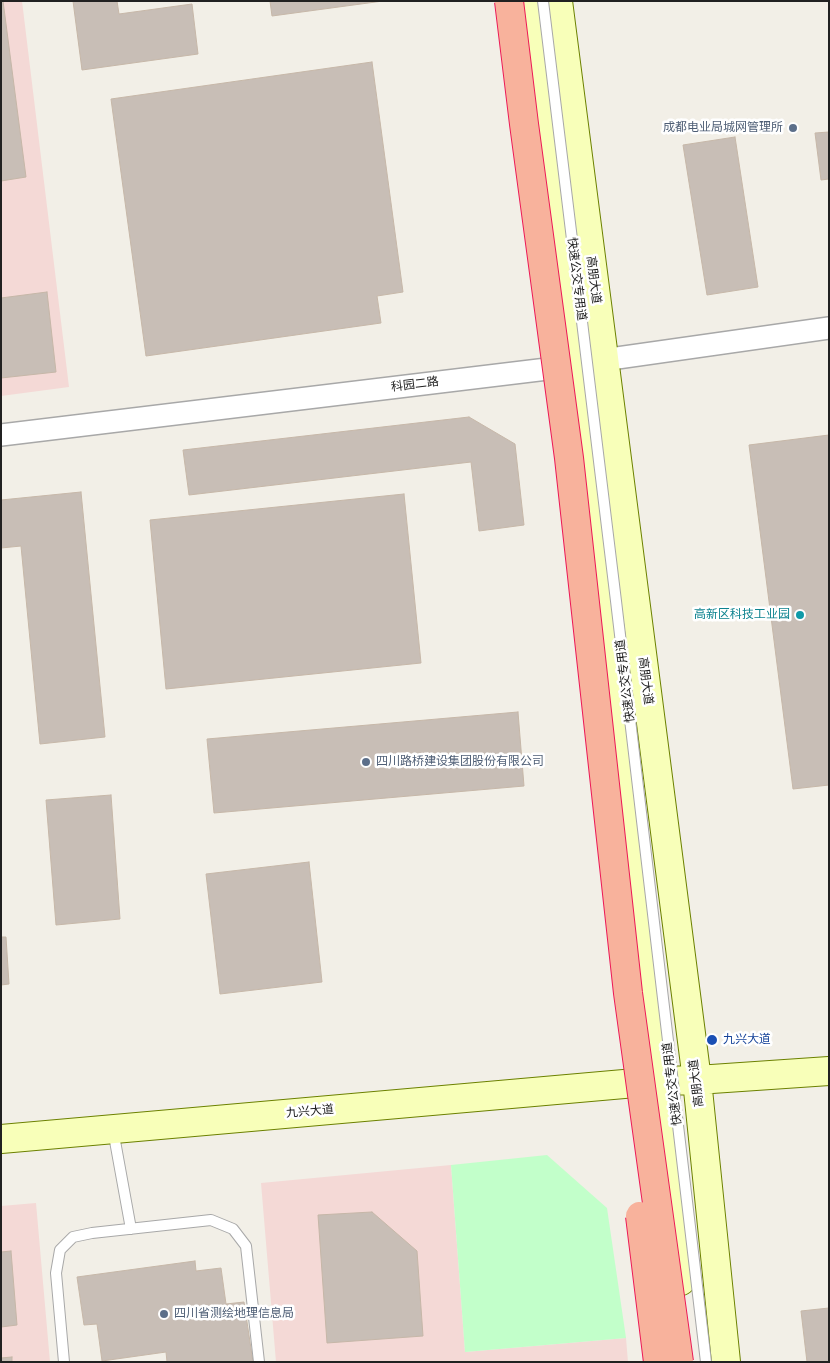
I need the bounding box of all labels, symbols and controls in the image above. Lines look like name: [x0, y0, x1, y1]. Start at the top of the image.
place label: 成都电业局城网管理所: [663, 121, 783, 135]
marker: 成都电业局城网管理所: [787, 122, 799, 134]
street label: 快速公交专用道: [564, 236, 588, 322]
street label: 高朋大道: [583, 255, 603, 305]
street label: 科园二路: [390, 375, 440, 395]
place label: 高新区科技工业园: [694, 608, 790, 622]
marker: 高新区科技工业园: [794, 609, 806, 621]
street label: 快速公交专用道: [614, 638, 638, 724]
street label: 高朋大道: [635, 656, 655, 706]
place label: 四川路桥建设集团股份有限公司: [376, 755, 544, 769]
marker: 四川路桥建设集团股份有限公司: [360, 756, 372, 768]
marker: 九兴大道: [705, 1033, 719, 1047]
place label: 九兴大道: [723, 1033, 771, 1047]
street label: 快速公交专用道: [661, 1041, 685, 1127]
street label: 高朋大道: [687, 1058, 707, 1108]
street label: 九兴大道: [285, 1103, 335, 1121]
place label: 四川省测绘地理信息局: [174, 1307, 294, 1321]
marker: 四川省测绘地理信息局: [158, 1308, 170, 1320]

